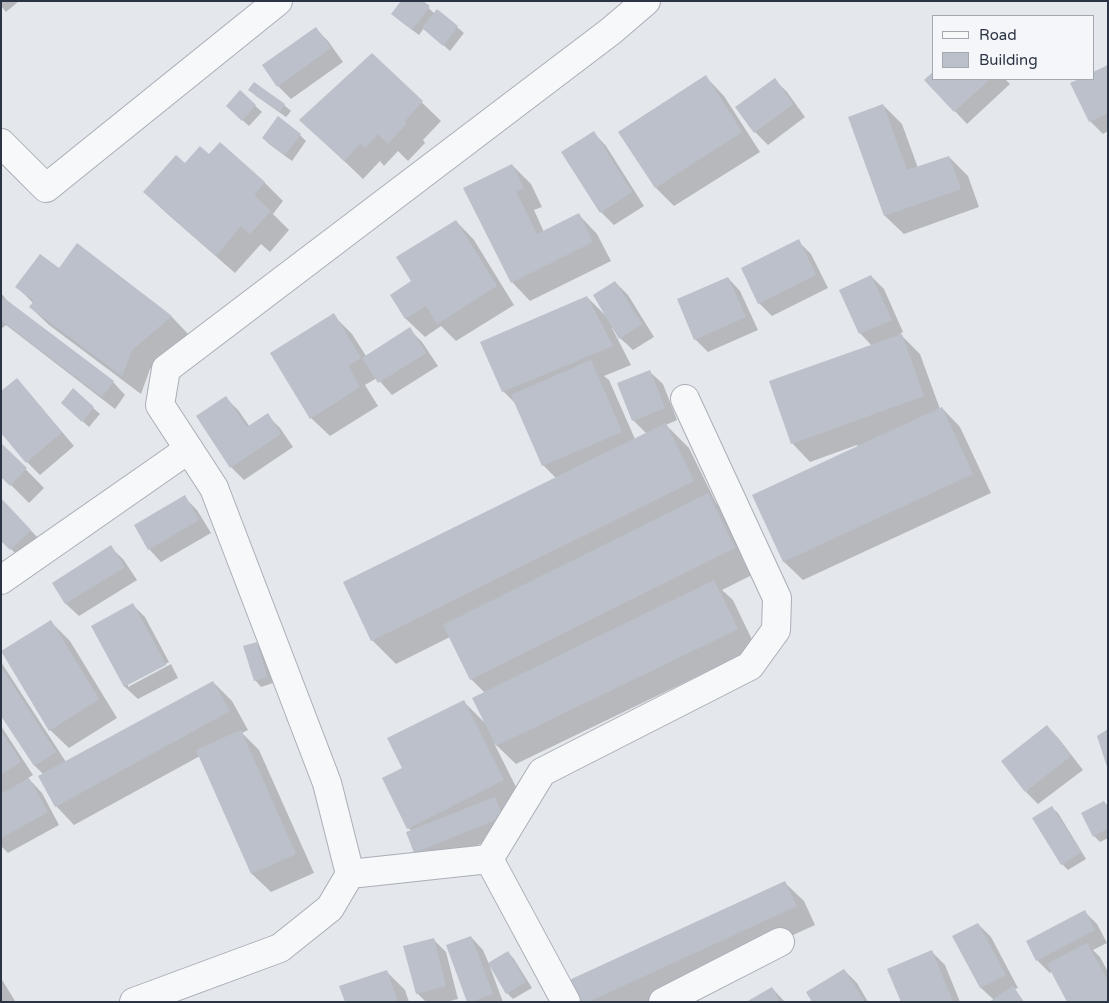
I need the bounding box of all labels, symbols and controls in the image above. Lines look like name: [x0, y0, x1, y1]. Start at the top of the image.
legend: [932, 15, 1094, 80]
text: Road: [979, 26, 1017, 44]
text: Building: [979, 51, 1038, 69]

